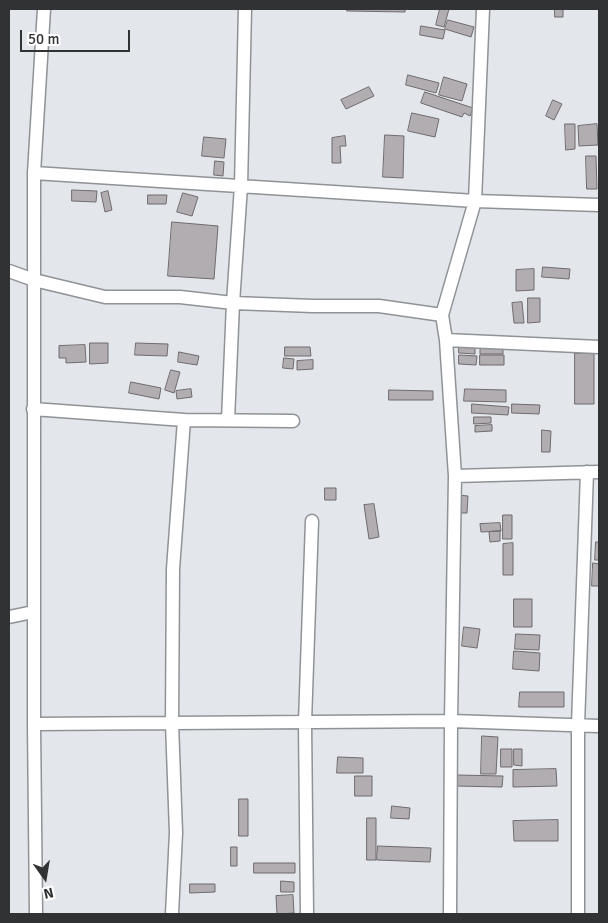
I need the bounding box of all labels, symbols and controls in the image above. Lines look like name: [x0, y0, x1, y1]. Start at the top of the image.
scale bar: [22, 20, 132, 52]
text: 50 m: [28, 30, 59, 48]
north arrow: [20, 853, 70, 903]
text: N: [42, 884, 55, 902]

